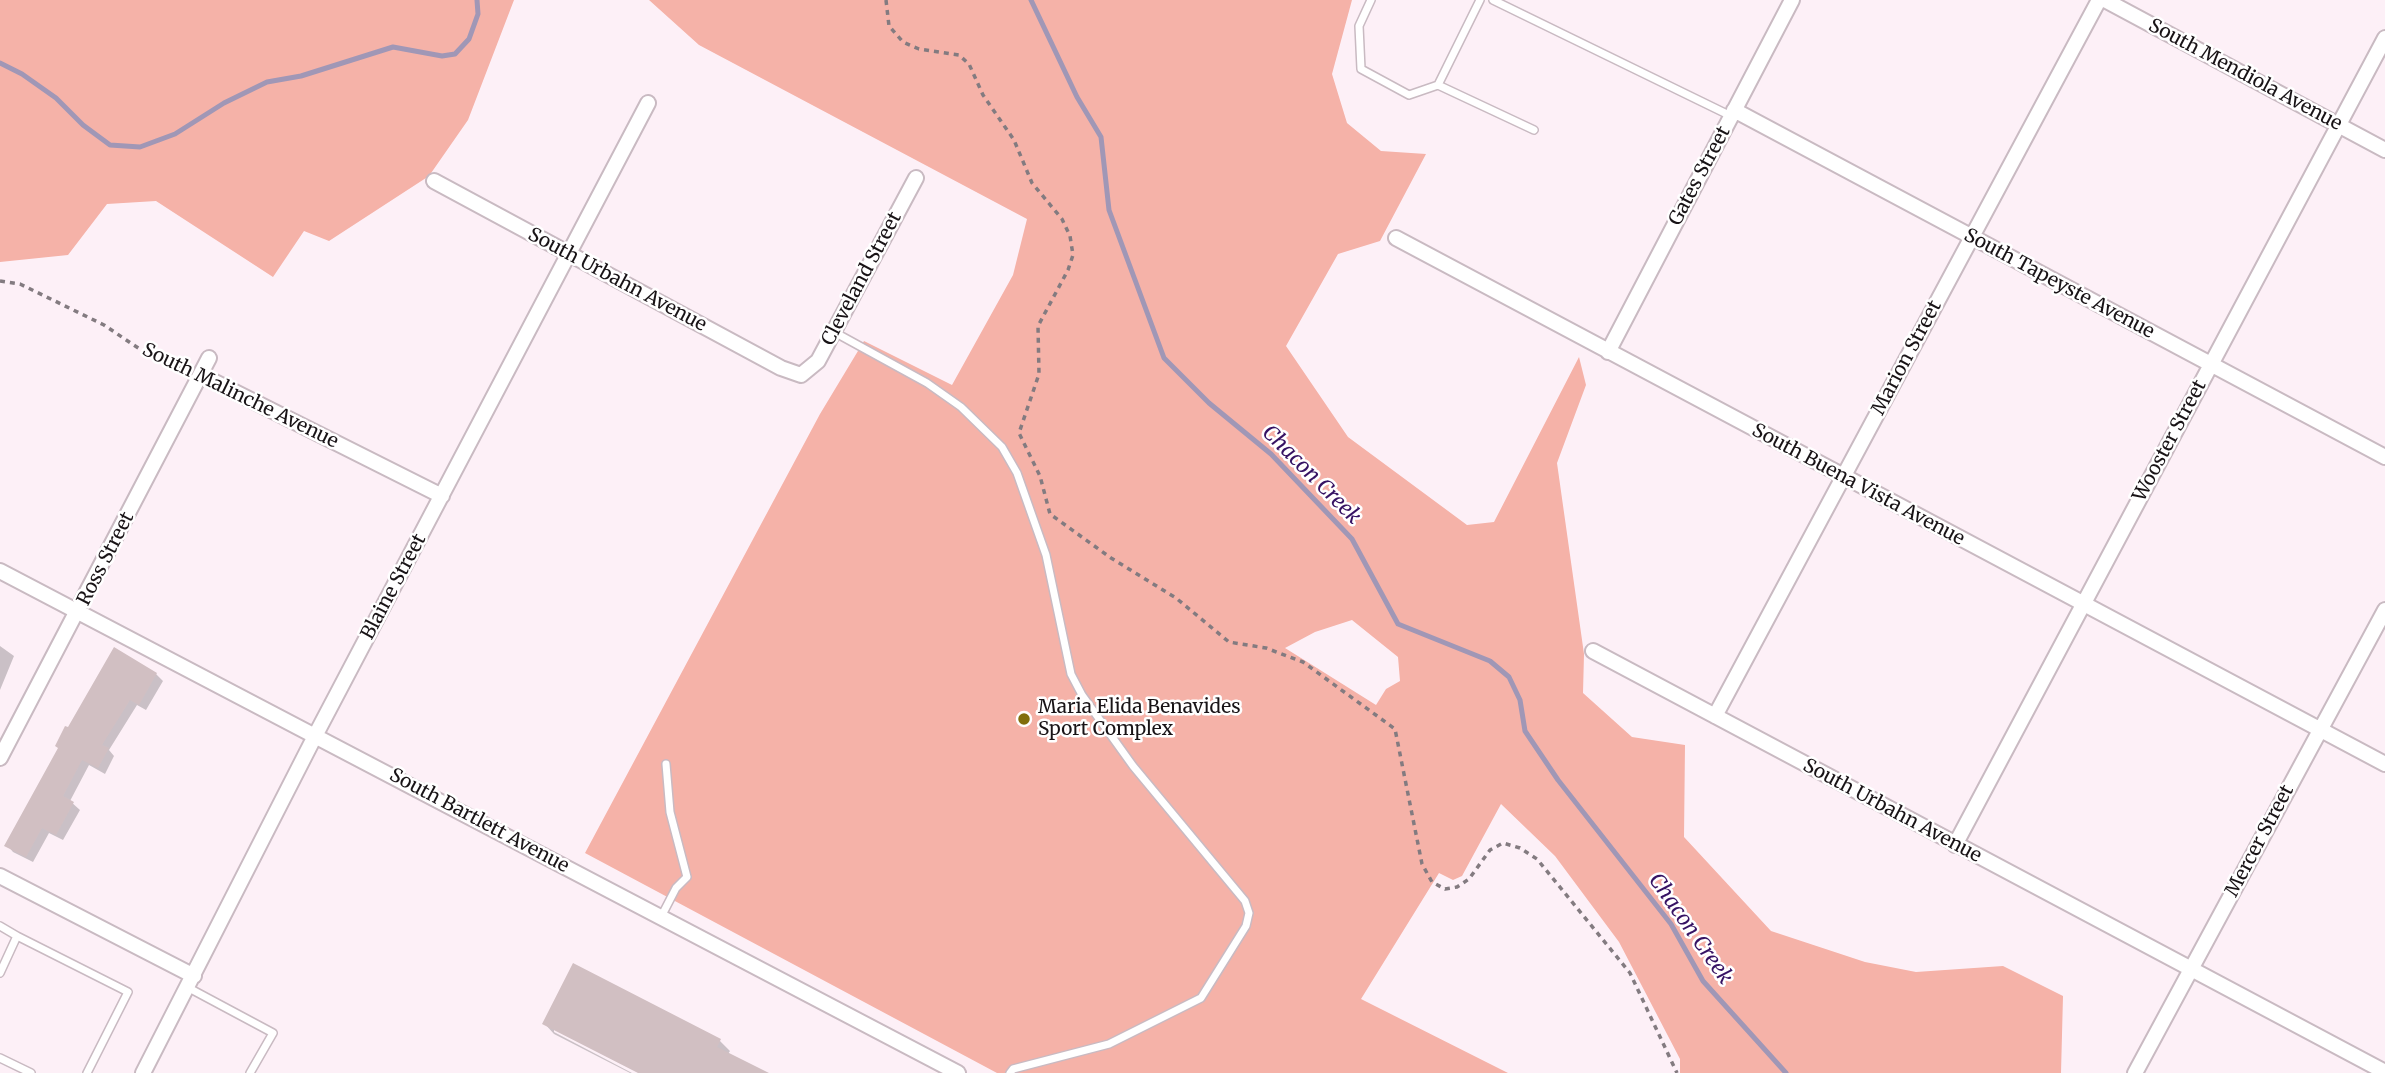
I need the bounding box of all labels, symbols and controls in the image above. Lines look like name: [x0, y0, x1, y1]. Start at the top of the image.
street label: South Mendiola Avenue: [2144, 14, 2346, 136]
street label: Gates Street: [1664, 122, 1736, 230]
street label: Cleveland Street: [817, 208, 907, 350]
street label: South Urbahn Avenue: [524, 223, 710, 337]
street label: South Tapeyste Avenue: [1960, 224, 2158, 344]
street label: Marion Street: [1867, 297, 1947, 419]
street label: South Malinche Avenue: [138, 339, 342, 453]
street label: Wooster Street: [2128, 376, 2212, 506]
street label: South Buena Vista Avenue: [1748, 419, 1968, 551]
water label: Chacon Creek: [1256, 420, 1366, 530]
street label: Ross Street: [73, 509, 139, 609]
street label: Blaine Street: [357, 530, 431, 644]
place label: Maria Elida Benavides Sport Complex: [1038, 697, 1240, 741]
marker: Maria Elida Benavides Sport Complex: [1016, 711, 1032, 727]
street label: South Urbahn Avenue: [1799, 754, 1985, 868]
street label: South Bartlett Avenue: [385, 764, 573, 878]
street label: Mercer Street: [2221, 781, 2299, 901]
water label: Chacon Creek: [1643, 869, 1737, 989]

